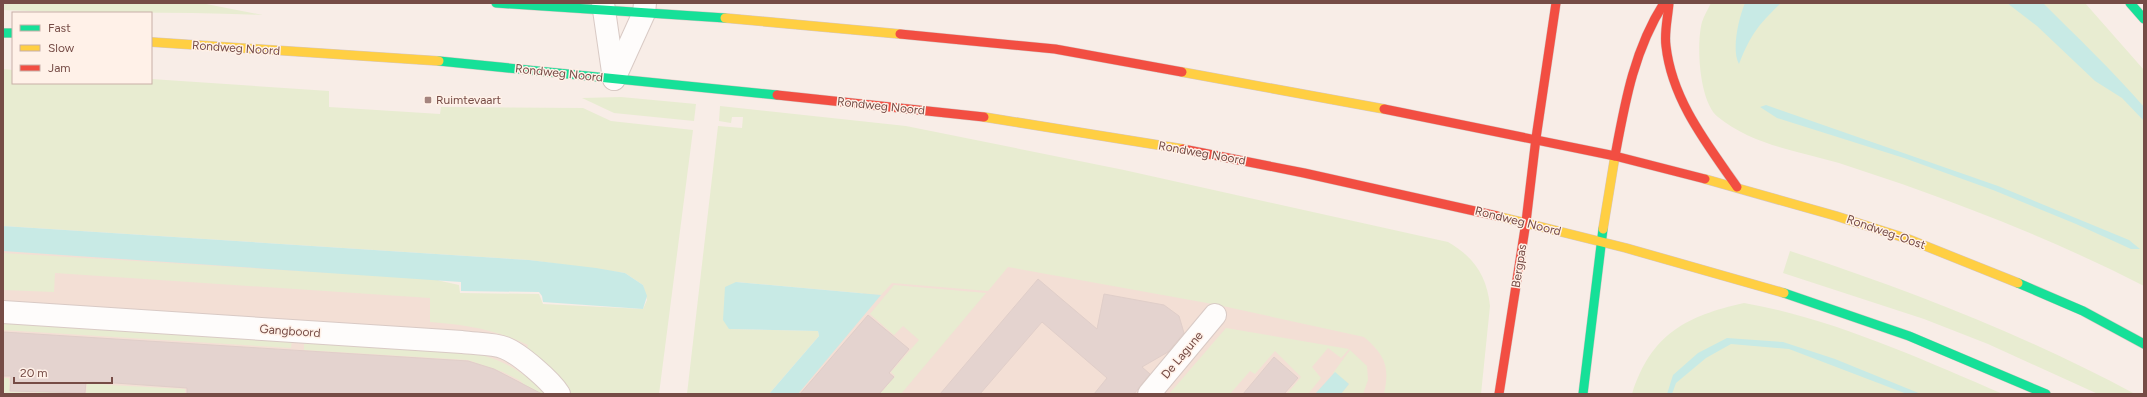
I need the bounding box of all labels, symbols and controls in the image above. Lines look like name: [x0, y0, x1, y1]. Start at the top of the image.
legend: [12, 12, 152, 84]
text: Fast: [48, 21, 71, 35]
street label: Rondweg Noord: [191, 38, 281, 58]
text: Slow: [48, 41, 75, 55]
text: Jam: [48, 61, 71, 75]
street label: Rondweg Noord: [514, 61, 604, 85]
place label: Ruimtevaart: [436, 93, 501, 107]
street label: Rondweg Noord: [836, 94, 926, 118]
marker: Ruimtevaart: [423, 95, 433, 105]
street label: Rondweg Noord: [1157, 138, 1247, 168]
street label: Rondweg Noord: [1473, 204, 1563, 238]
street label: Rondweg-Oost: [1845, 212, 1928, 252]
street label: Bergpas: [1509, 243, 1529, 289]
street label: Gangboord: [259, 322, 321, 340]
street label: De Lagune: [1158, 328, 1206, 381]
scale bar: [14, 359, 112, 385]
text: 20 m: [20, 366, 48, 380]

